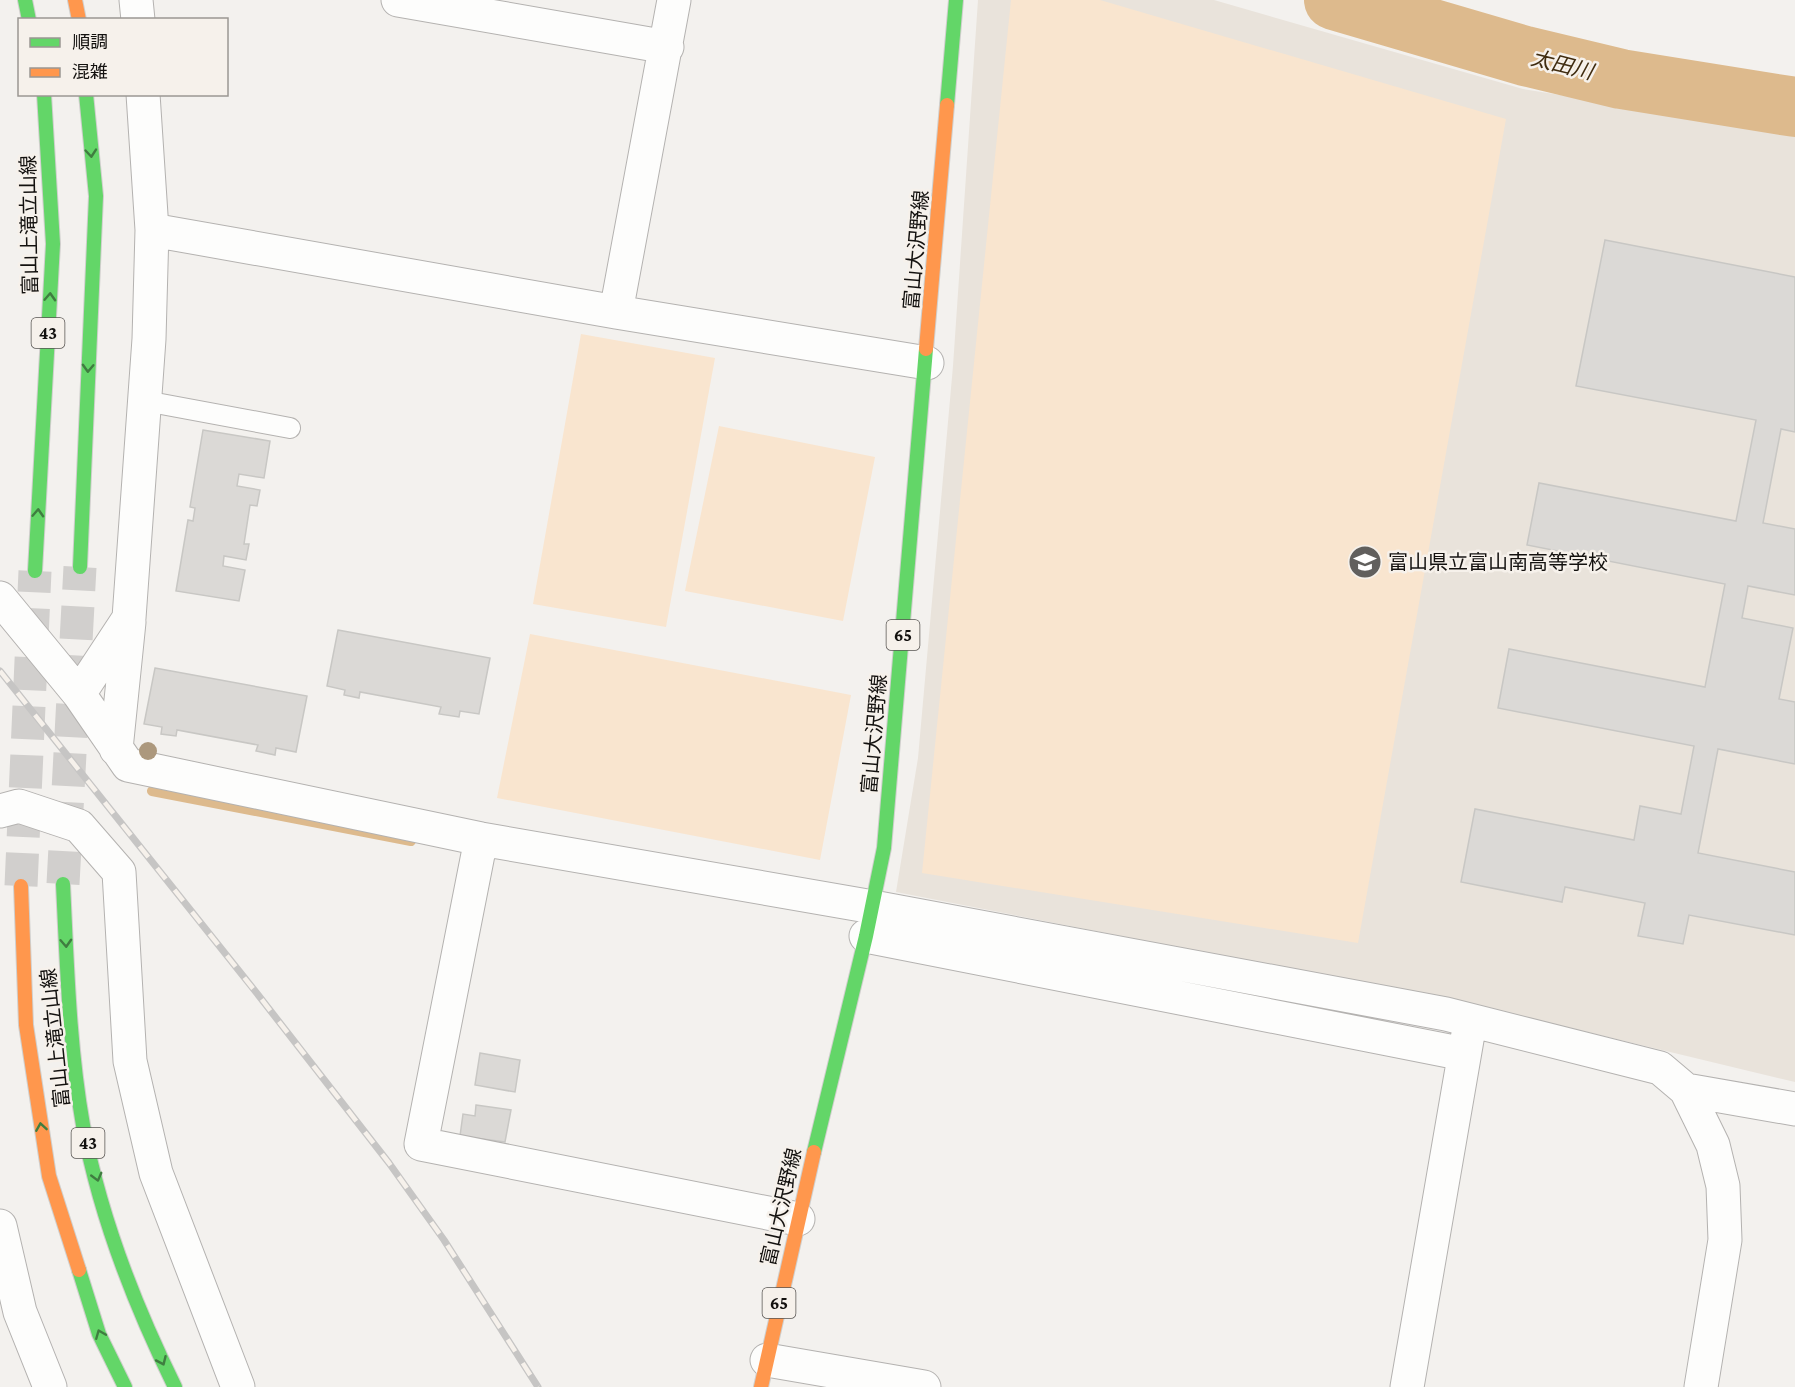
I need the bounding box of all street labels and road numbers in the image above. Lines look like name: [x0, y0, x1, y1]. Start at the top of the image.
street label: 富山上滝立山線: [17, 155, 41, 295]
street label: 富山大沢野線: [900, 189, 932, 311]
road number: 43: [32, 318, 64, 348]
road number: 65: [886, 620, 920, 650]
street label: 富山大沢野線: [858, 673, 890, 795]
street label: 富山上滝立山線: [37, 967, 73, 1109]
road number: 43: [72, 1128, 104, 1158]
street label: 富山大沢野線: [757, 1146, 805, 1268]
road number: 65: [762, 1288, 796, 1318]

